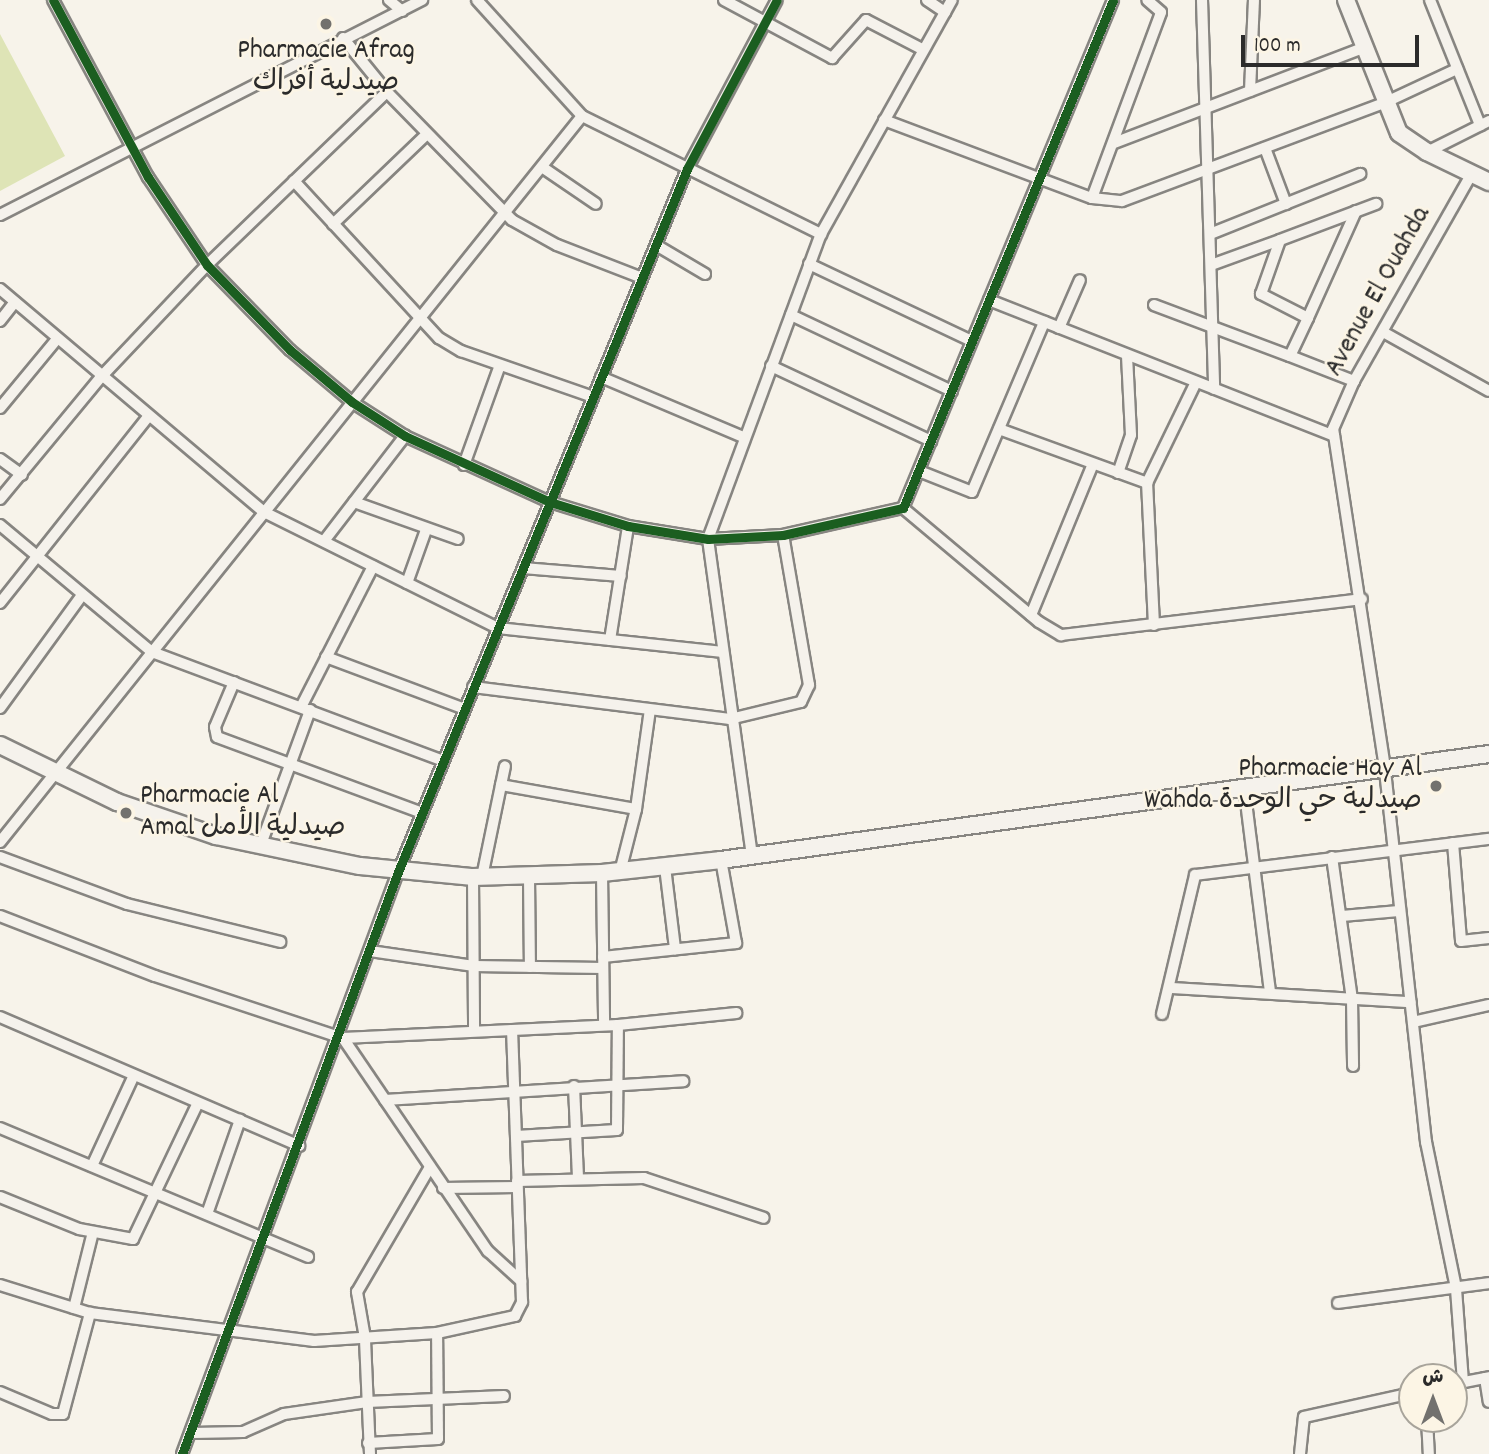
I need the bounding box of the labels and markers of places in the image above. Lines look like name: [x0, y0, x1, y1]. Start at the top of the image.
marker: Pharmacie Afrag صيدلية أفراك: [318, 16, 334, 32]
place label: Pharmacie Afrag صيدلية أفراك: [237, 35, 415, 101]
place label: Pharmacie Hay Al Wahda صيدلية حي الوحدة: [1144, 753, 1422, 819]
marker: Pharmacie Hay Al Wahda صيدلية حي الوحدة: [1428, 778, 1444, 794]
place label: Pharmacie Al Amal صيدلية الأمل: [140, 780, 346, 846]
marker: Pharmacie Al Amal صيدلية الأمل: [118, 805, 134, 821]

